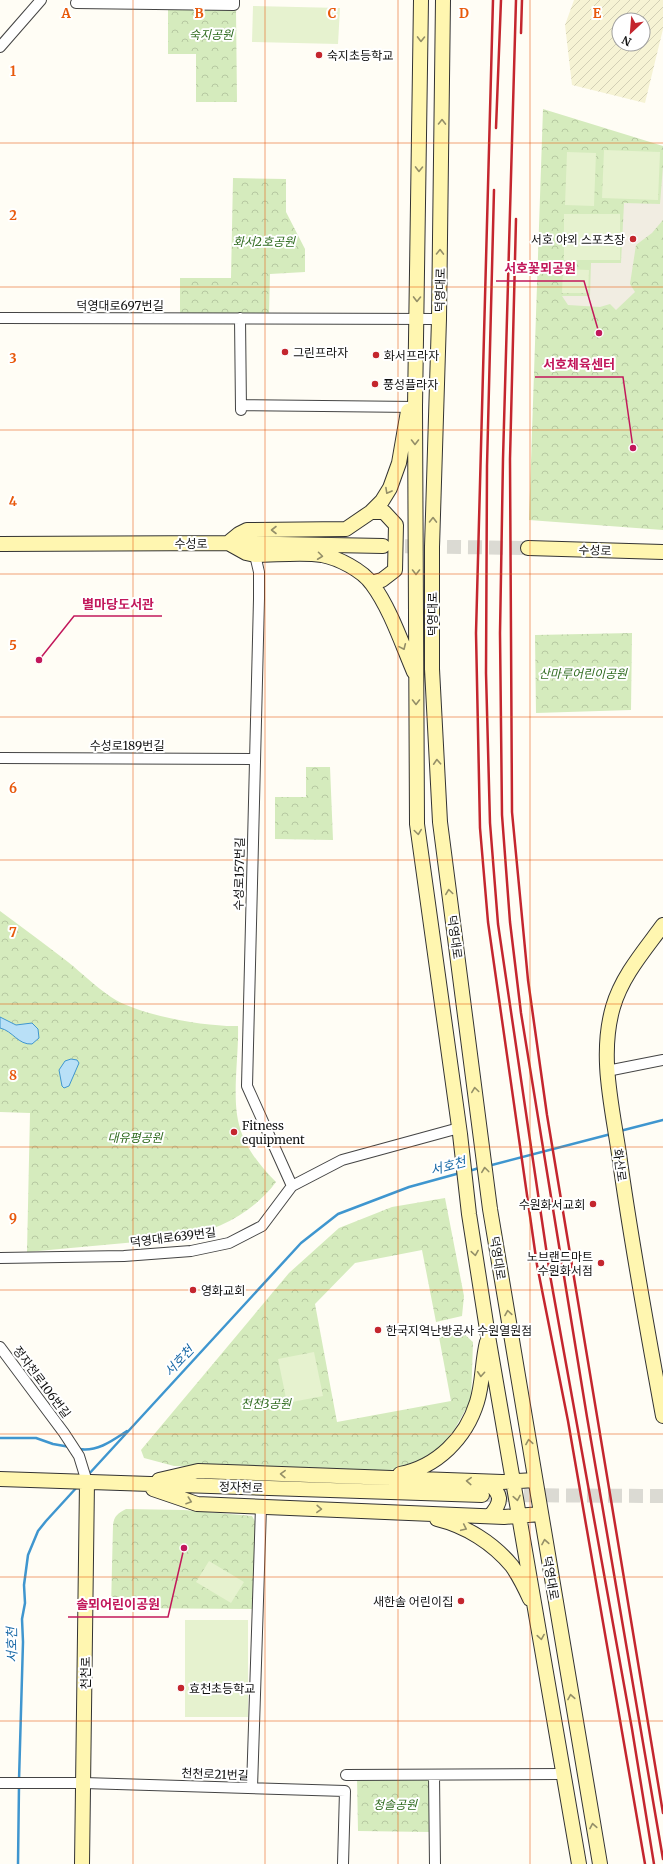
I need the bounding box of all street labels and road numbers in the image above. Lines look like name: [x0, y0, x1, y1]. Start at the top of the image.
street label: 덕영대로: [432, 268, 448, 312]
street label: 덕영대로697번길: [76, 298, 164, 313]
street label: 수성로: [174, 536, 208, 551]
street label: 수성로: [578, 542, 612, 558]
street label: 덕영대로: [425, 592, 440, 636]
street label: 수성로189번길: [90, 738, 164, 753]
street label: 수성로157번길: [231, 837, 247, 911]
street label: 덕영대로: [444, 914, 466, 960]
street label: 화산로: [610, 1148, 630, 1182]
street label: 덕영대로639번길: [129, 1224, 217, 1250]
street label: 덕영대로: [487, 1235, 509, 1281]
street label: 정자천로106번길: [10, 1343, 74, 1421]
street label: 정자천로: [219, 1479, 263, 1495]
street label: 덕영대로: [540, 1555, 562, 1601]
street label: 천천로: [78, 1656, 93, 1690]
street label: 천천로21번길: [181, 1765, 249, 1783]

